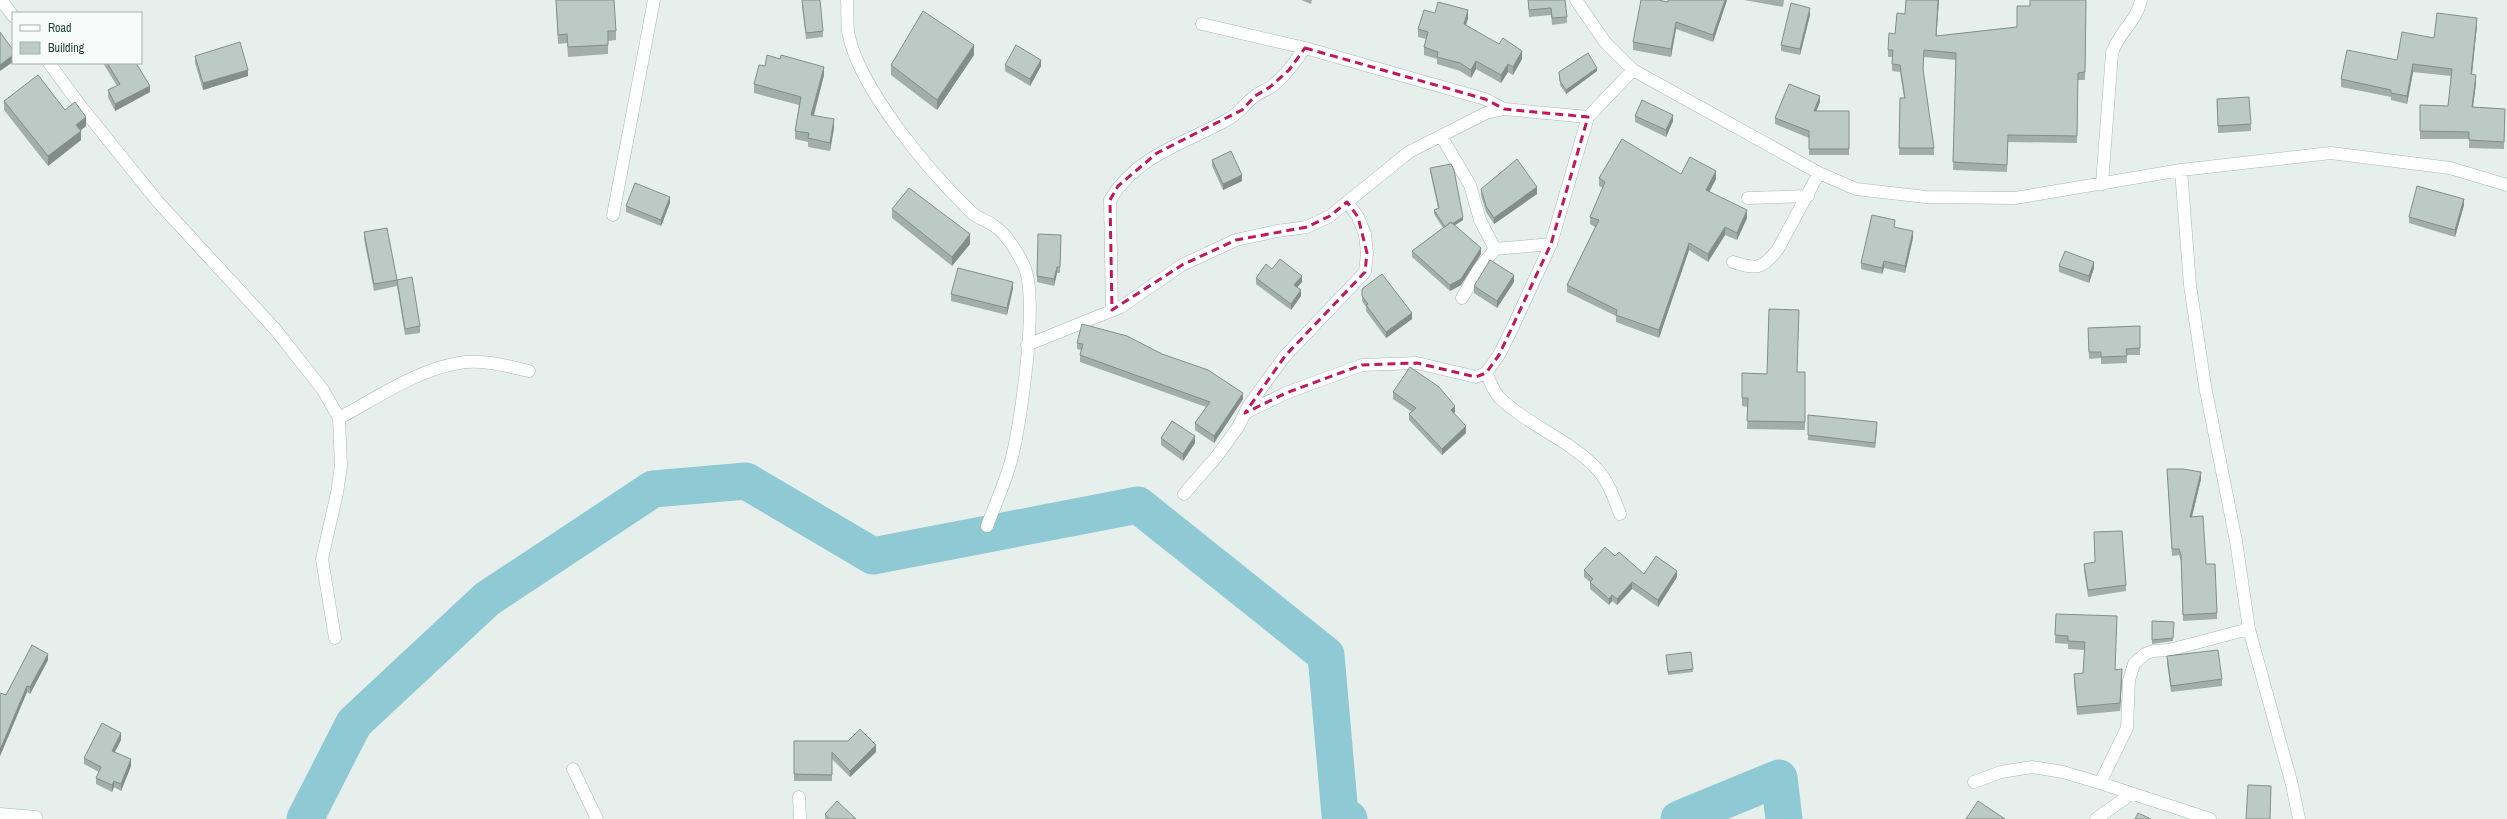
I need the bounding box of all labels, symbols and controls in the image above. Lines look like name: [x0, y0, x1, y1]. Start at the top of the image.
legend: [12, 12, 142, 64]
text: Road: [48, 20, 72, 36]
text: Building: [48, 40, 85, 56]

